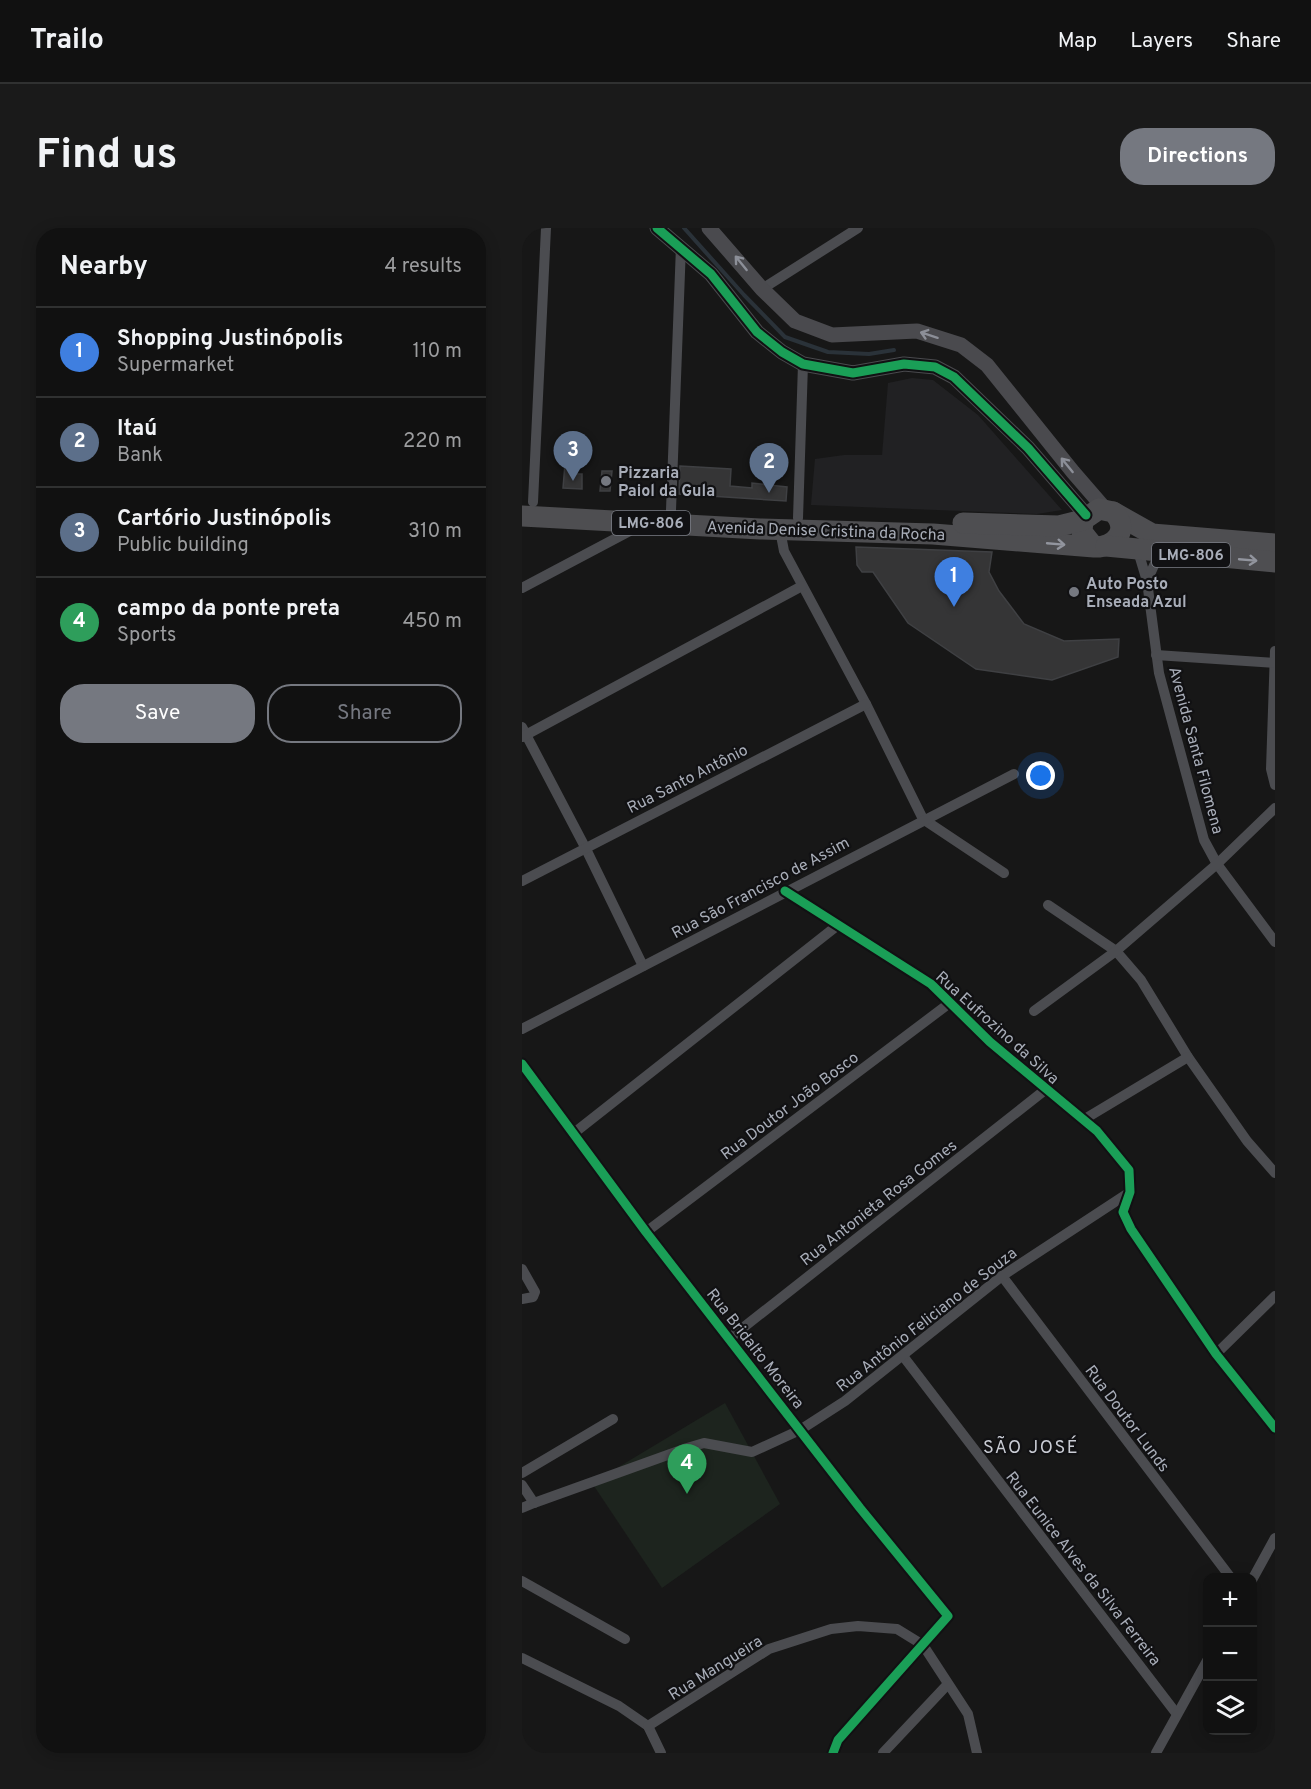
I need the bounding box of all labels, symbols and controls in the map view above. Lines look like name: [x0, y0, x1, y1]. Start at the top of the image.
text: Trailo: [30, 23, 104, 59]
text: Map: [1058, 28, 1097, 55]
text: Layers: [1130, 28, 1193, 55]
text: Share: [1226, 28, 1281, 55]
button: Directions: [1120, 128, 1275, 185]
text: Find us: [36, 130, 177, 183]
text: Nearby: [60, 251, 148, 284]
text: 4 results: [385, 254, 462, 280]
one-way arrow: [734, 256, 747, 272]
text: Shopping Justinópolis: [117, 326, 343, 353]
one-way arrow: [920, 328, 939, 339]
text: 1: [76, 339, 84, 365]
text: 110 m: [413, 339, 462, 365]
text: Supermarket: [117, 353, 234, 379]
text: Itaú: [117, 416, 157, 443]
text: 2: [73, 429, 86, 455]
text: 220 m: [403, 429, 462, 455]
pin: 3: [554, 432, 592, 481]
text: Bank: [117, 443, 163, 469]
pin: 2: [750, 444, 788, 493]
one-way arrow: [1060, 457, 1073, 473]
place label: Pizzaria Paiol da Gula: [618, 464, 715, 502]
marker: Pizzaria Paiol da Gula: [599, 474, 613, 488]
text: Cartório Justinópolis: [117, 506, 332, 533]
road number: LMG-806: [612, 511, 690, 535]
street label: Avenida Denise Cristina da Rocha: [706, 518, 945, 546]
text: 3: [74, 519, 86, 545]
text: 310 m: [408, 519, 462, 545]
text: Public building: [117, 533, 249, 559]
one-way arrow: [1045, 538, 1065, 549]
road number: LMG-806: [1152, 543, 1230, 567]
one-way arrow: [1238, 555, 1258, 566]
pin: 1: [934, 558, 974, 607]
place label: Auto Posto Enseada Azul: [1086, 575, 1187, 613]
marker: Auto Posto Enseada Azul: [1067, 585, 1081, 599]
text: campo da ponte preta: [117, 596, 340, 623]
text: 4: [73, 609, 86, 635]
text: 450 m: [403, 609, 462, 635]
text: Sports: [117, 623, 177, 649]
street label: Avenida Santa Filomena: [1163, 665, 1227, 836]
button: Save: [60, 684, 255, 743]
button: Share: [267, 684, 462, 743]
street label: Rua Santo Antônio: [624, 741, 752, 819]
your location: [1026, 761, 1055, 790]
street label: Rua São Francisco de Assim: [669, 833, 853, 944]
street label: Rua Eufrozino da Silva: [931, 968, 1063, 1089]
street label: Rua Doutor João Bosco: [717, 1048, 863, 1165]
street label: Rua Antonieta Rosa Gomes: [797, 1136, 961, 1271]
street label: Rua Antônio Feliciano de Souza: [833, 1244, 1022, 1397]
street label: Rua Bridalto Moreira: [701, 1285, 808, 1413]
street label: Rua Doutor Lunds: [1080, 1362, 1173, 1477]
district label: SÃO JOSÉ: [983, 1435, 1079, 1460]
pin: 4: [668, 1444, 706, 1494]
street label: Rua Eunice Alves da Silva Ferreira: [1000, 1468, 1164, 1670]
map controls: [1203, 1573, 1257, 1735]
button: +: [1203, 1573, 1257, 1627]
button: −: [1203, 1627, 1257, 1681]
street label: Rua Mangueira: [665, 1632, 767, 1705]
button: layers: [1203, 1681, 1257, 1735]

